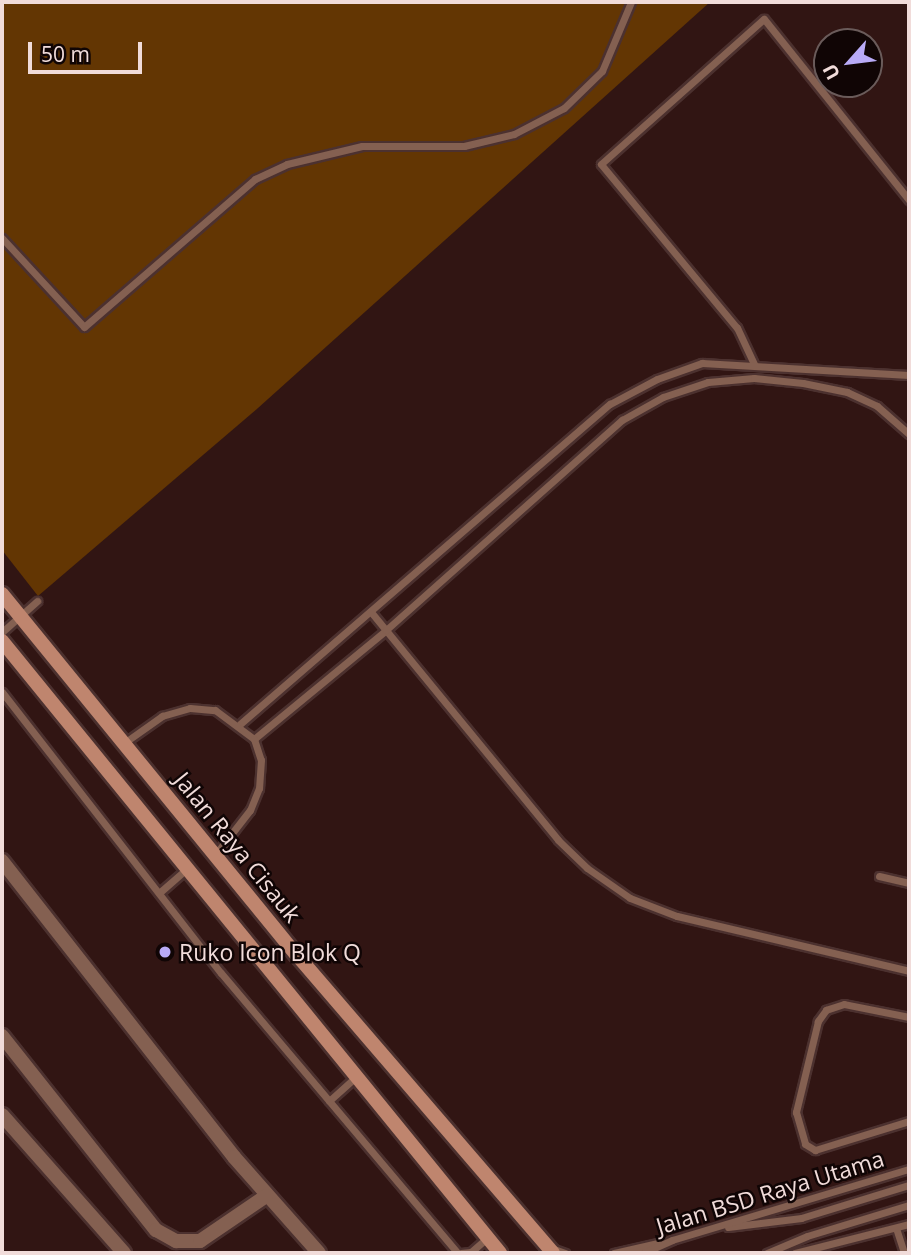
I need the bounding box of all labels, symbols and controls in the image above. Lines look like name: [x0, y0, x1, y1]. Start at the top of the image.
scale bar: [32, 28, 145, 72]
north arrow: [813, 28, 883, 98]
text: 50 m: [41, 40, 90, 68]
text: U: [816, 59, 846, 84]
street label: Jalan Raya Cisauk: [169, 766, 307, 928]
place label: Ruko Icon Blok Q: [179, 938, 361, 966]
marker: Ruko Icon Blok Q: [157, 944, 173, 960]
street label: Jalan BSD Raya Utama: [653, 1144, 887, 1240]

